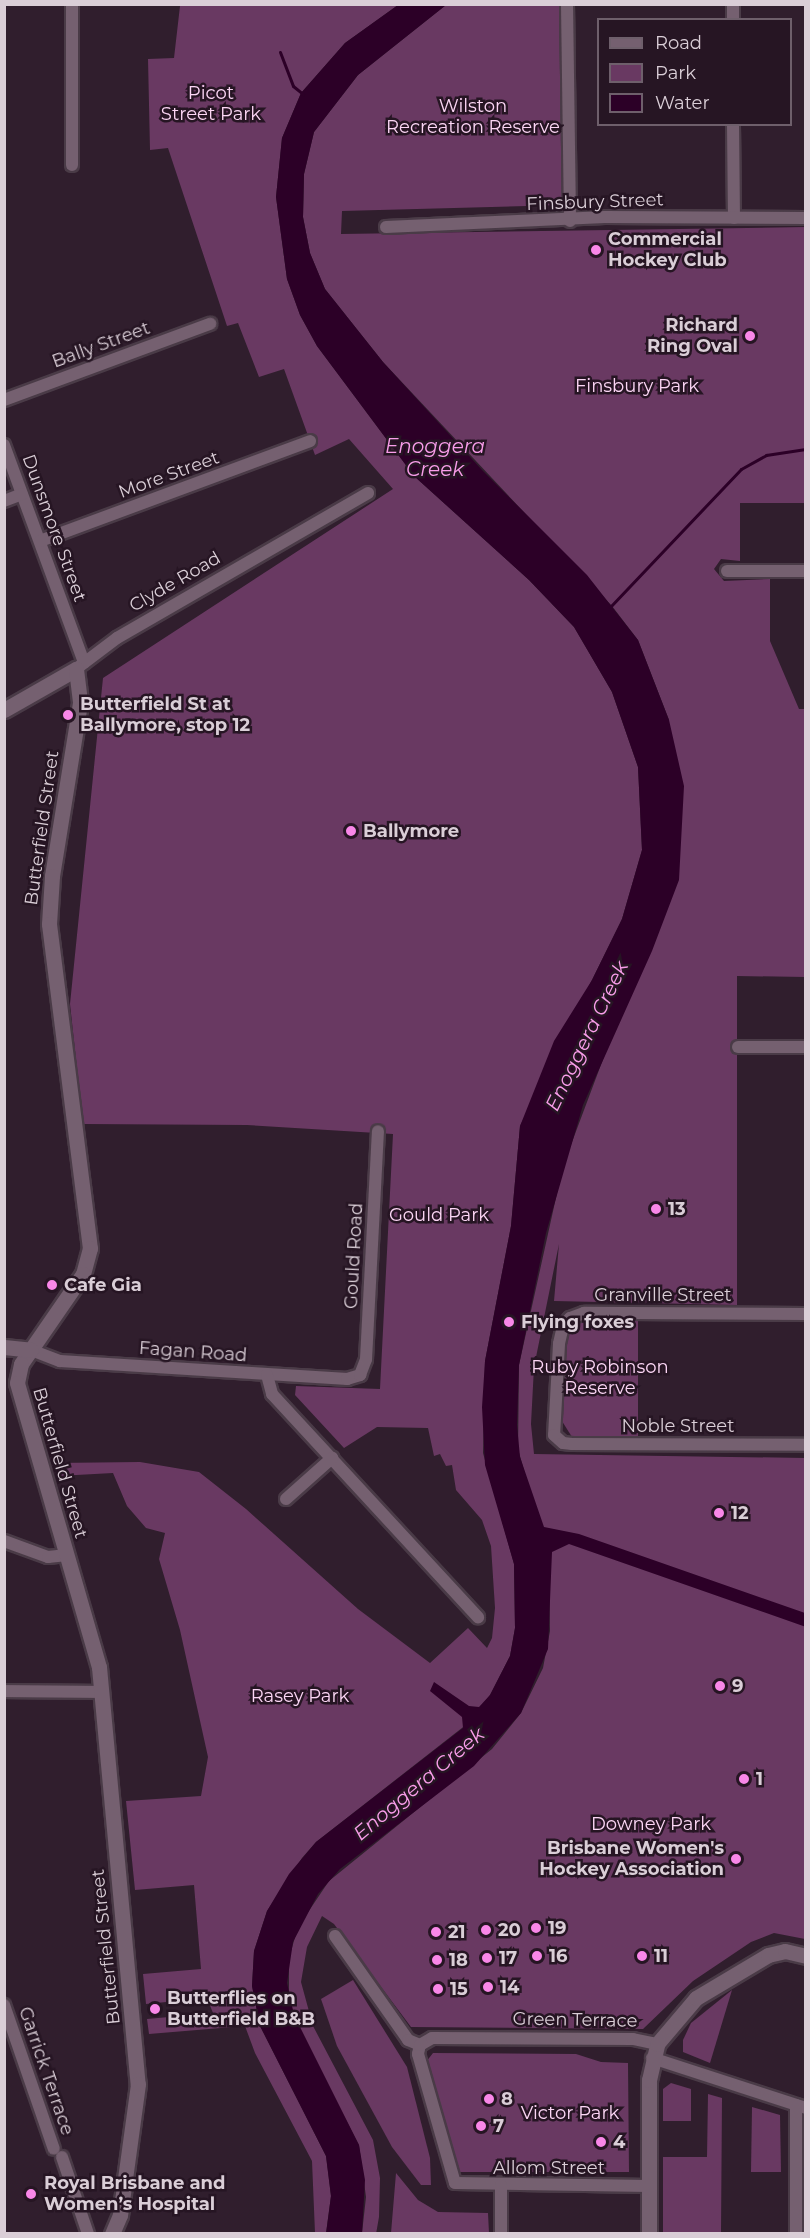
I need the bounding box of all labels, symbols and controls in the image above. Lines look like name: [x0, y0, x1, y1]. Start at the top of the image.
legend: [597, 18, 792, 126]
text: Road: [655, 32, 702, 54]
text: Park: [655, 62, 696, 84]
park label: Picot Street Park: [161, 83, 261, 125]
text: Water: [655, 92, 710, 114]
park label: Wilston Recreation Reserve: [386, 96, 560, 138]
street label: Finsbury Street: [526, 189, 664, 215]
place label: Commercial Hockey Club: [608, 229, 727, 272]
marker: Commercial Hockey Club: [589, 243, 603, 257]
place label: Richard Ring Oval: [647, 315, 738, 358]
street label: Bally Street: [49, 317, 153, 373]
marker: Richard Ring Oval: [743, 329, 757, 343]
park label: Finsbury Park: [575, 375, 699, 397]
water label: Enoggera Creek: [385, 434, 485, 481]
street label: More Street: [116, 447, 222, 503]
street label: Dunsmore Street: [17, 451, 91, 605]
street label: Clyde Road: [125, 547, 225, 617]
place label: Butterfield St at Ballymore, stop 12: [80, 694, 250, 736]
marker: Butterfield St at Ballymore, stop 12: [61, 708, 75, 722]
street label: Butterfield Street: [20, 749, 64, 907]
place label: Ballymore: [363, 820, 459, 842]
marker: Ballymore: [344, 824, 358, 838]
water label: Enoggera Creek: [540, 957, 634, 1115]
place label: 13: [668, 1198, 686, 1220]
street label: Gould Road: [340, 1202, 368, 1310]
marker: 13: [649, 1202, 663, 1216]
park label: Gould Park: [389, 1204, 489, 1226]
place label: Cafe Gia: [64, 1274, 142, 1296]
marker: Cafe Gia: [45, 1278, 59, 1292]
street label: Granville Street: [594, 1284, 732, 1306]
place label: Flying foxes: [521, 1311, 634, 1333]
marker: Flying foxes: [502, 1315, 516, 1329]
street label: Fagan Road: [138, 1337, 248, 1367]
park label: Ruby Robinson Reserve: [531, 1357, 669, 1400]
street label: Butterfield Street: [28, 1385, 92, 1541]
street label: Noble Street: [622, 1415, 734, 1437]
place label: 12: [731, 1502, 749, 1524]
marker: 12: [712, 1506, 726, 1520]
place label: 9: [732, 1675, 743, 1697]
marker: 9: [713, 1679, 727, 1693]
park label: Rasey Park: [251, 1685, 349, 1707]
water label: Enoggera Creek: [349, 1722, 489, 1846]
place label: 1: [756, 1768, 763, 1790]
marker: 1: [737, 1772, 751, 1786]
park label: Downey Park: [591, 1813, 711, 1835]
place label: Brisbane Women's Hockey Association: [539, 1838, 724, 1880]
marker: Brisbane Women's Hockey Association: [729, 1852, 743, 1866]
street label: Butterfield Street: [87, 1868, 125, 2026]
place label: 19: [548, 1917, 567, 1939]
place label: 20: [498, 1919, 521, 1941]
place label: 21: [448, 1921, 466, 1943]
marker: 19: [529, 1921, 543, 1935]
marker: 20: [479, 1923, 493, 1937]
marker: 21: [429, 1925, 443, 1939]
place label: 16: [549, 1945, 568, 1967]
place label: 11: [654, 1945, 668, 1967]
place label: 17: [499, 1947, 517, 1969]
place label: 18: [449, 1949, 468, 1971]
marker: 16: [530, 1949, 544, 1963]
marker: 11: [635, 1949, 649, 1963]
marker: 17: [480, 1951, 494, 1965]
marker: 18: [430, 1953, 444, 1967]
place label: 14: [500, 1976, 519, 1998]
place label: 15: [450, 1978, 468, 2000]
marker: 14: [481, 1980, 495, 1994]
marker: 15: [431, 1982, 445, 1996]
place label: Butterflies on Butterfield B&B: [167, 1988, 315, 2030]
marker: Butterflies on Butterfield B&B: [148, 2002, 162, 2016]
street label: Garrick Terrace: [14, 2004, 78, 2138]
street label: Green Terrace: [512, 2008, 638, 2032]
place label: 8: [501, 2088, 513, 2110]
marker: 8: [482, 2092, 496, 2106]
park label: Victor Park: [521, 2102, 619, 2124]
place label: 7: [493, 2115, 504, 2137]
marker: 7: [474, 2119, 488, 2133]
place label: 4: [613, 2131, 625, 2153]
marker: 4: [594, 2135, 608, 2149]
street label: Allom Street: [493, 2157, 605, 2179]
place label: Royal Brisbane and Women’s Hospital: [44, 2173, 226, 2216]
marker: Royal Brisbane and Women’s Hospital: [22, 2185, 40, 2203]

